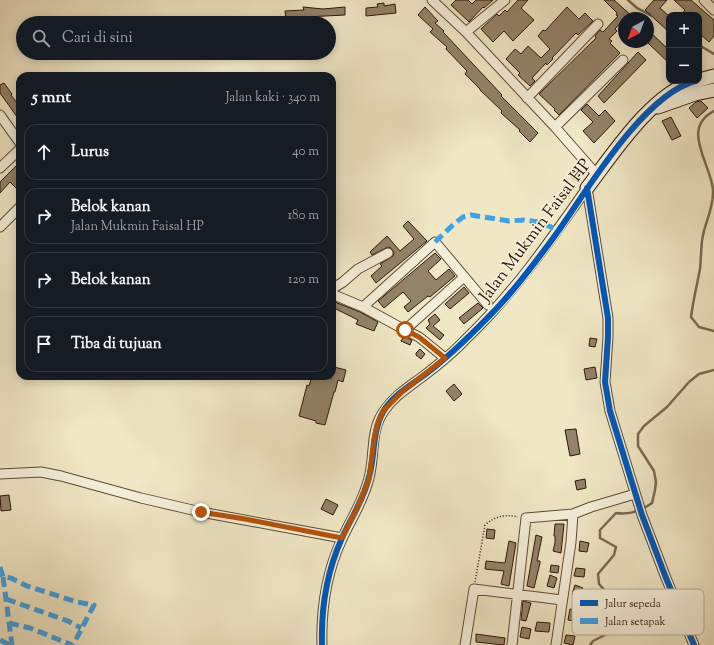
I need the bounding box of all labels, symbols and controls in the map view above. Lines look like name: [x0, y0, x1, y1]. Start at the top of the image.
north arrow: [618, 12, 654, 48]
map controls: [666, 12, 702, 84]
button: +: [666, 12, 702, 48]
search box: [16, 16, 336, 60]
icon: search: [30, 27, 52, 49]
text: Cari di sini: [62, 28, 133, 49]
button: −: [666, 48, 702, 84]
text: 5 mnt: [32, 86, 71, 110]
text: Jalan kaki · 340 m: [225, 89, 320, 107]
icon: ahead: [33, 141, 55, 163]
text: Lurus: [71, 142, 109, 163]
text: 40 m: [292, 143, 319, 161]
street label: Jalan Mukmin Faisal HP: [474, 154, 598, 308]
text: Belok kanan: [71, 197, 151, 218]
icon: right: [33, 205, 55, 227]
text: 180 m: [288, 207, 319, 225]
text: Jalan Mukmin Faisal HP: [71, 218, 204, 236]
icon: right: [33, 269, 55, 291]
text: Belok kanan: [71, 270, 151, 291]
text: 120 m: [288, 271, 319, 289]
route start: [396, 321, 414, 339]
icon: arrive: [33, 333, 55, 355]
text: Tiba di tujuan: [71, 334, 162, 355]
route end: [192, 503, 210, 521]
legend: [572, 589, 704, 635]
text: Jalur sepeda: [604, 596, 661, 612]
text: Jalan setapak: [604, 614, 666, 630]

